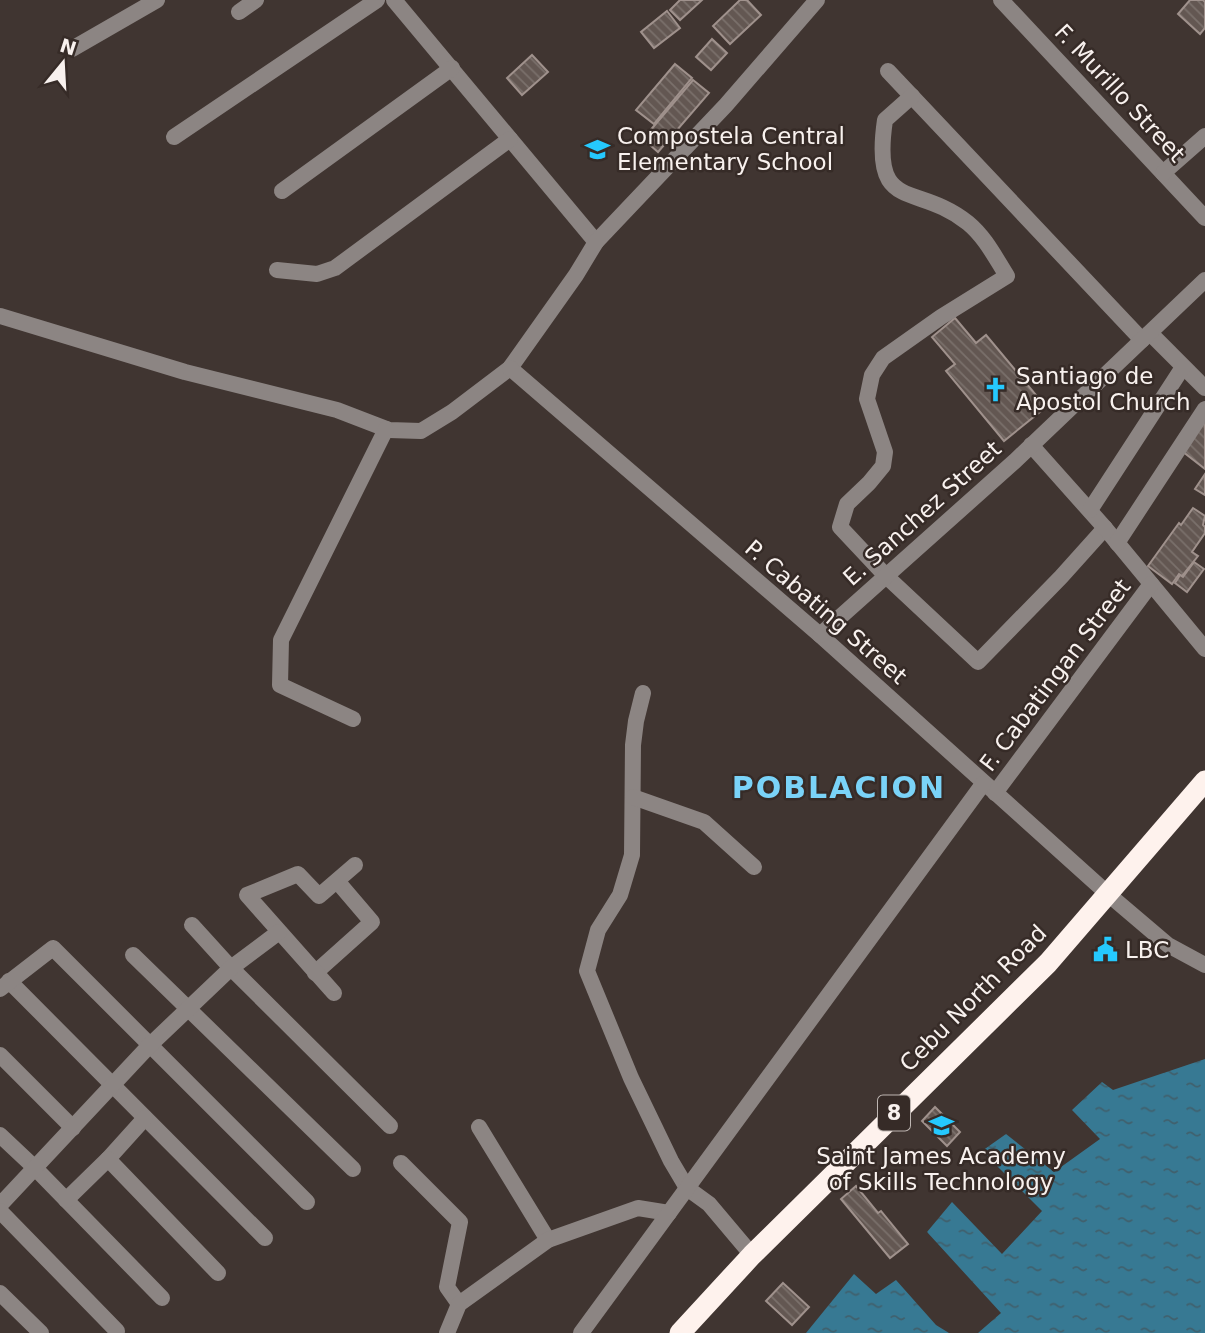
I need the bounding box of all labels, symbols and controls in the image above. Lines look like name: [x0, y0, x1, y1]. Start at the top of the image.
street label: F. Murillo Street: [1050, 19, 1190, 167]
north arrow: [28, 28, 98, 98]
text: N: [57, 34, 79, 60]
place label: Compostela Central Elementary School: [617, 123, 845, 175]
school or university icon: Compostela Central Elementary School: [583, 135, 611, 163]
place label: Santiago de Apostol Church: [1016, 363, 1191, 415]
church icon: Santiago de Apostol Church: [982, 375, 1010, 403]
street label: E. Sanchez Street: [838, 435, 1006, 591]
street label: P. Cabating Street: [740, 535, 912, 689]
street label: F. Cabatingan Street: [974, 574, 1136, 776]
district label: POBLACION: [732, 770, 946, 805]
street label: Cebu North Road: [894, 919, 1052, 1077]
public building icon: LBC: [1091, 936, 1119, 964]
place label: LBC: [1125, 937, 1169, 963]
road number: 8: [878, 1096, 910, 1130]
school or university icon: Saint James Academy of Skills Technology: [927, 1112, 955, 1140]
place label: Saint James Academy of Skills Technology: [816, 1143, 1066, 1195]

